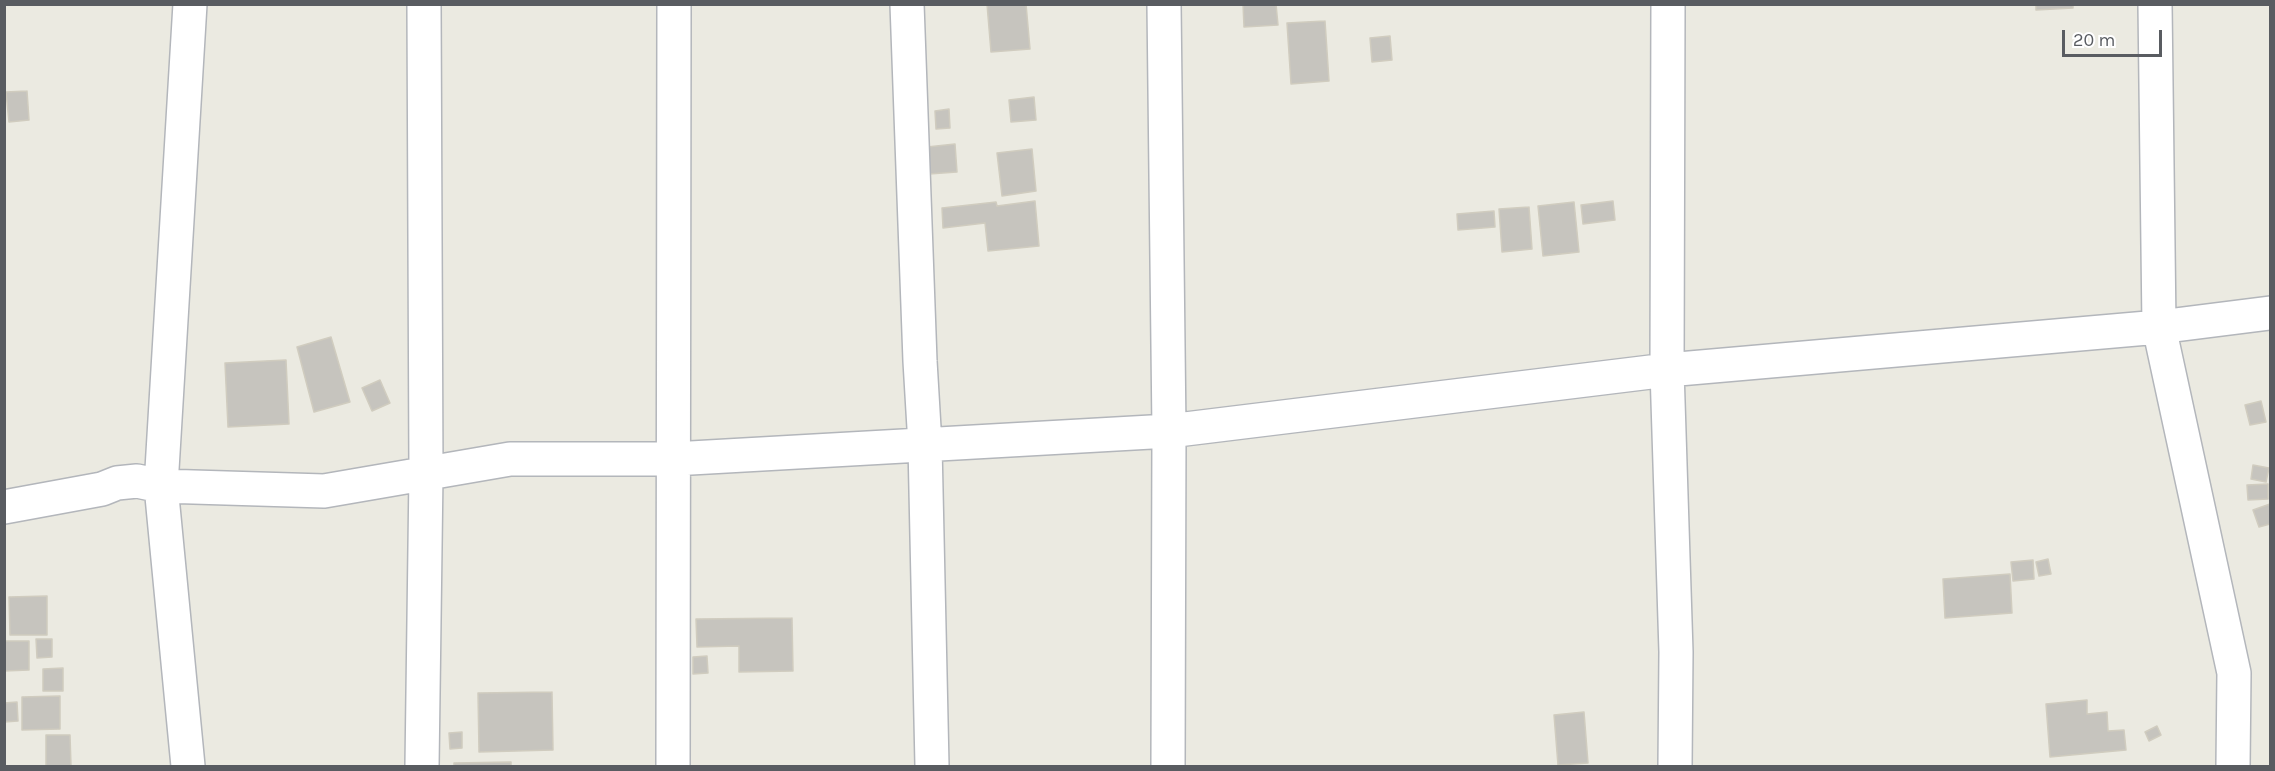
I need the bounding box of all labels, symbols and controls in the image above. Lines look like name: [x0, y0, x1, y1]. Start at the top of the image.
scale bar: [2065, 18, 2166, 56]
text: 20 m: [2073, 29, 2115, 51]

